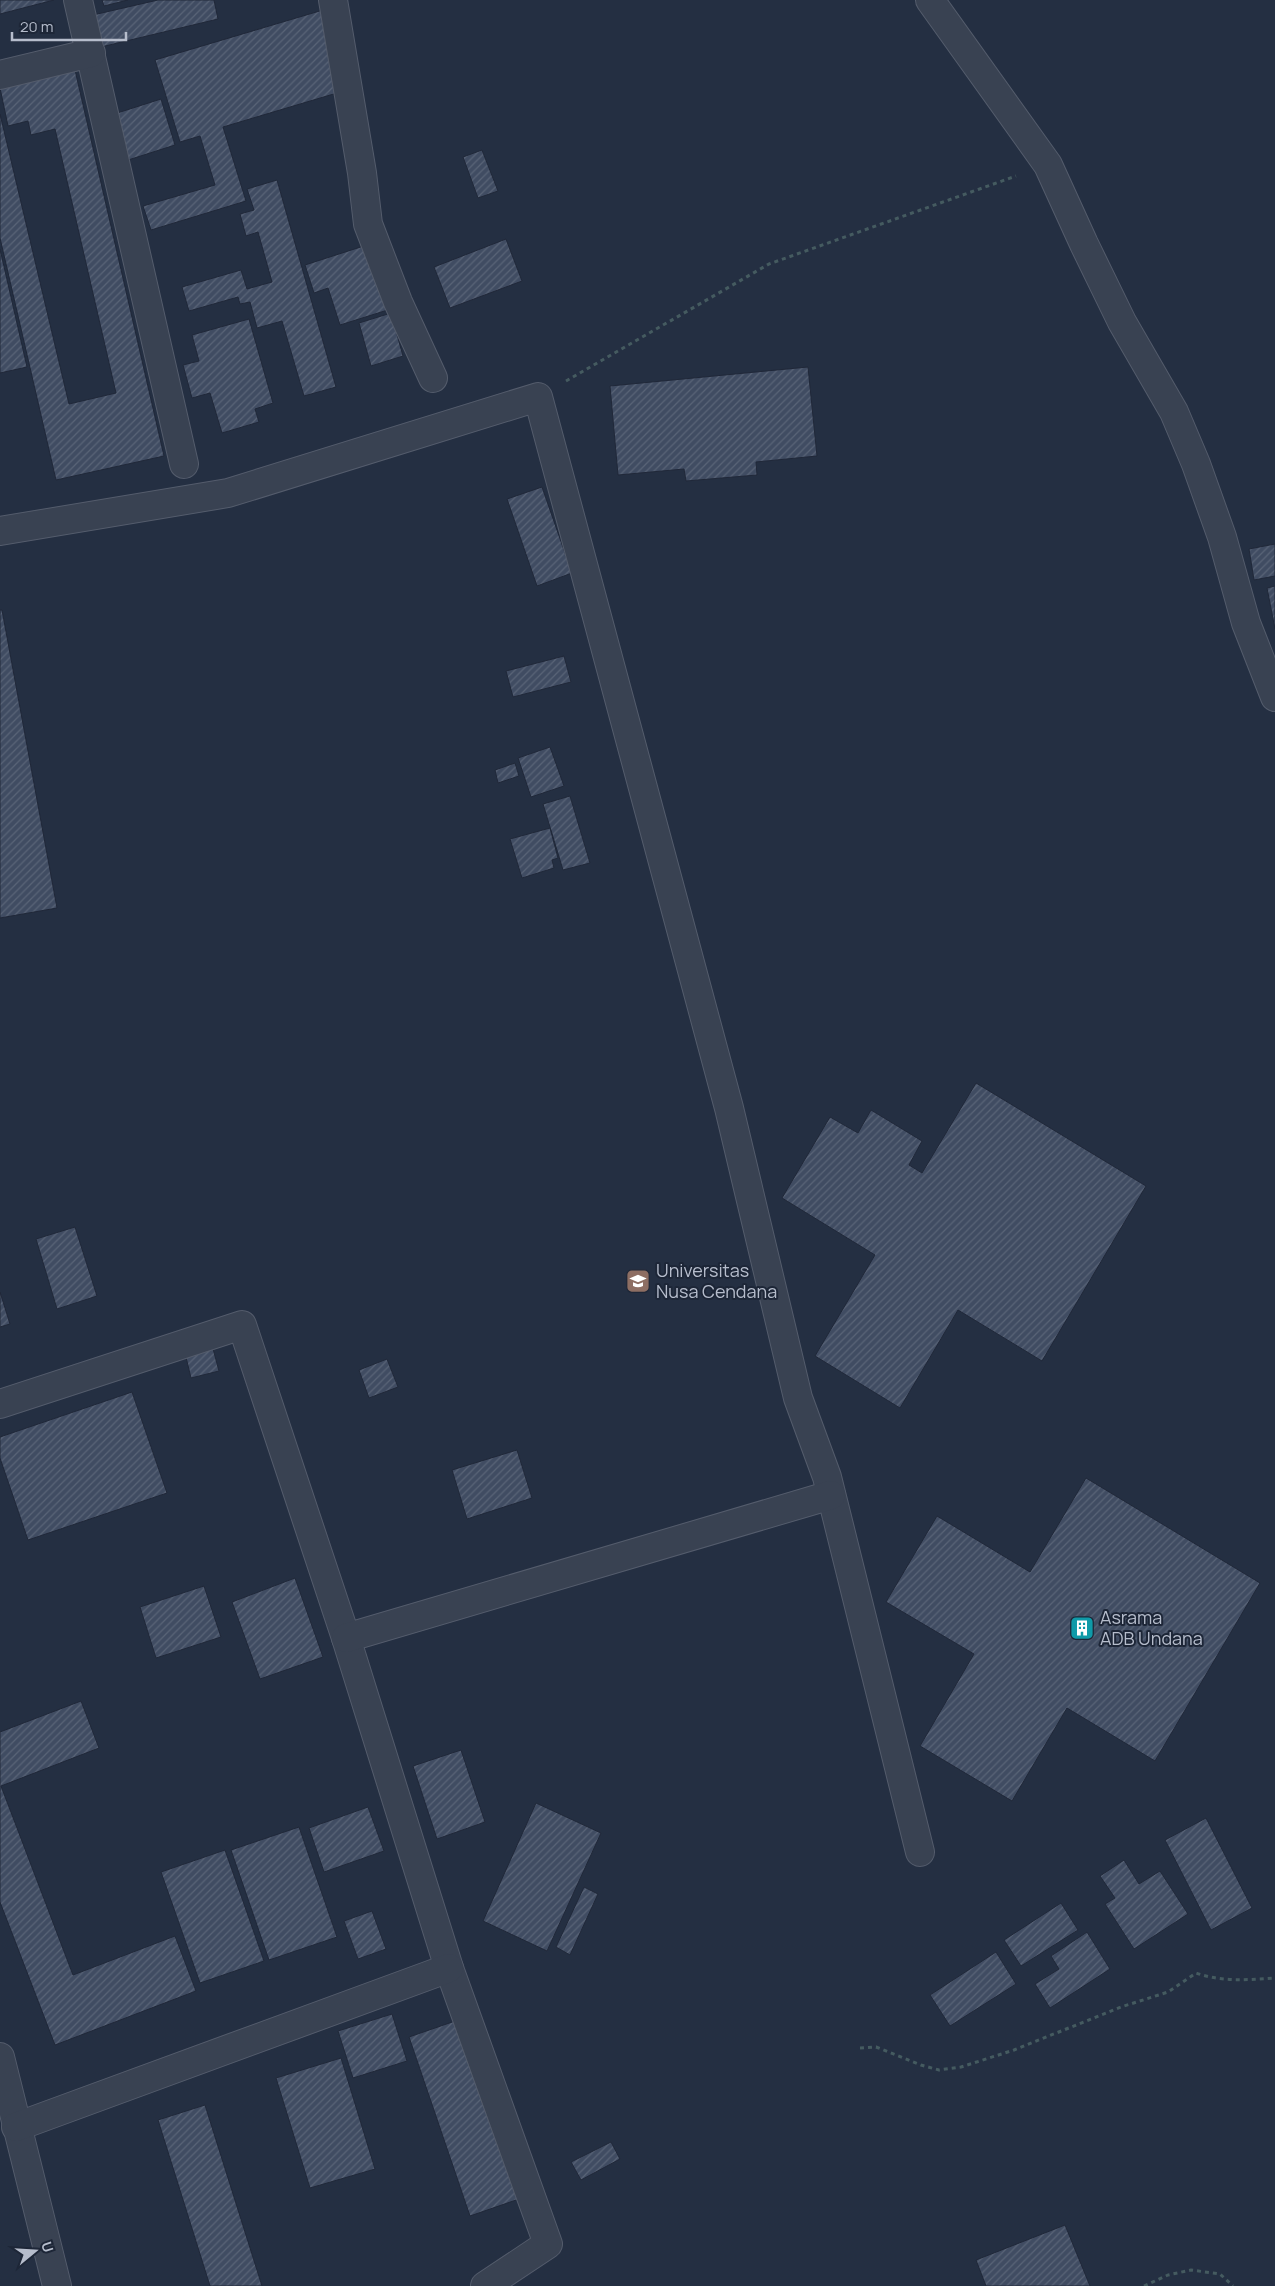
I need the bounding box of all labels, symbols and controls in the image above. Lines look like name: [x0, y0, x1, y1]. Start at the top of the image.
scale bar: [12, 10, 126, 42]
text: 20 m: [20, 16, 53, 37]
place label: Universitas Nusa Cendana: [656, 1258, 777, 1303]
school or university icon: Universitas Nusa Cendana: [625, 1268, 651, 1294]
place label: Asrama ADB Undana: [1100, 1605, 1203, 1650]
building icon: Asrama ADB Undana: [1069, 1615, 1095, 1641]
north arrow: [10, 2226, 60, 2276]
text: U: [37, 2239, 58, 2255]

